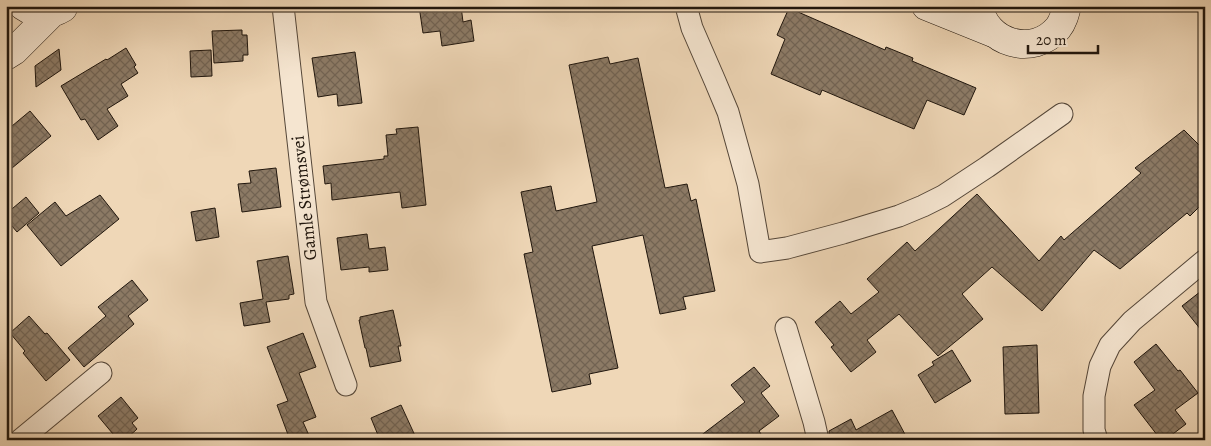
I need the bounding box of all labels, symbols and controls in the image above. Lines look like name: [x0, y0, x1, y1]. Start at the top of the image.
scale bar: [1028, 22, 1098, 54]
text: 20 m: [1036, 30, 1067, 50]
street label: Gamle Strømsvei: [286, 134, 322, 262]

